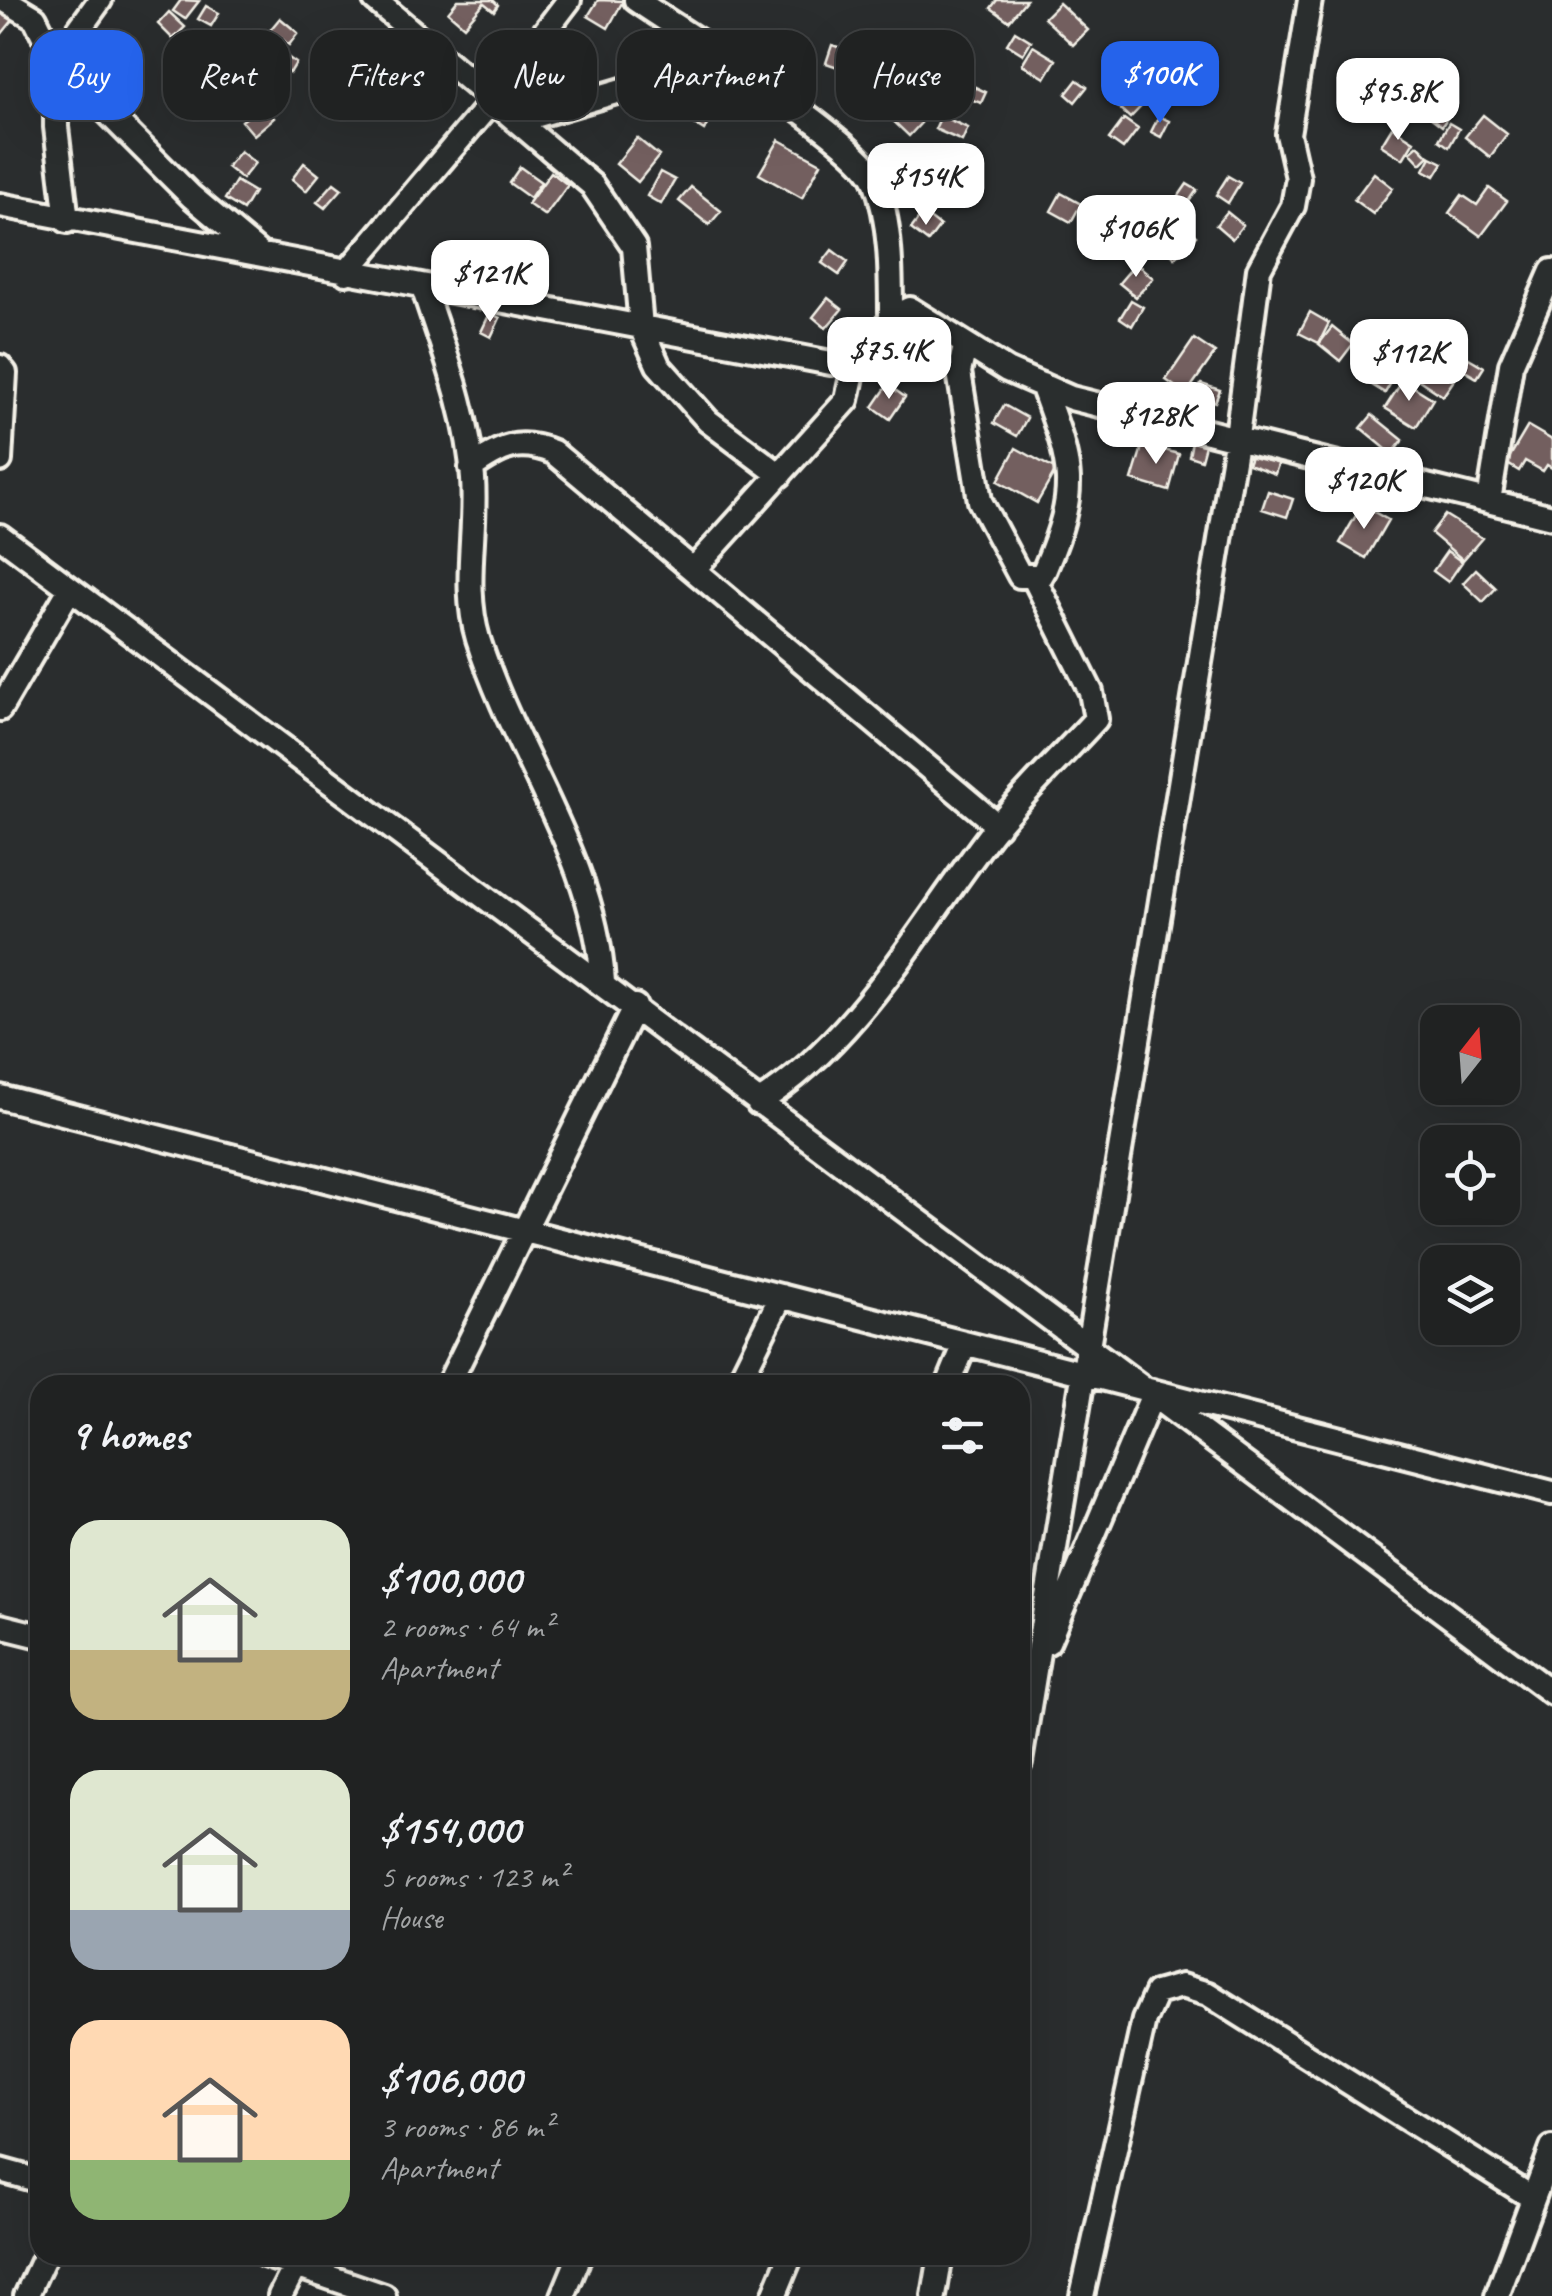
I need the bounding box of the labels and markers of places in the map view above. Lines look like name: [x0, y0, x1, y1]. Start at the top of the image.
pin: $100K: [1090, 41, 1230, 126]
pin: $95.8K: [1317, 58, 1479, 143]
pin: $154K: [856, 143, 996, 228]
pin: $106K: [1066, 195, 1206, 280]
pin: $121K: [420, 240, 560, 325]
pin: $75.4K: [808, 317, 970, 402]
pin: $112K: [1339, 319, 1479, 404]
pin: $128K: [1086, 382, 1226, 467]
pin: $120K: [1294, 447, 1434, 532]

